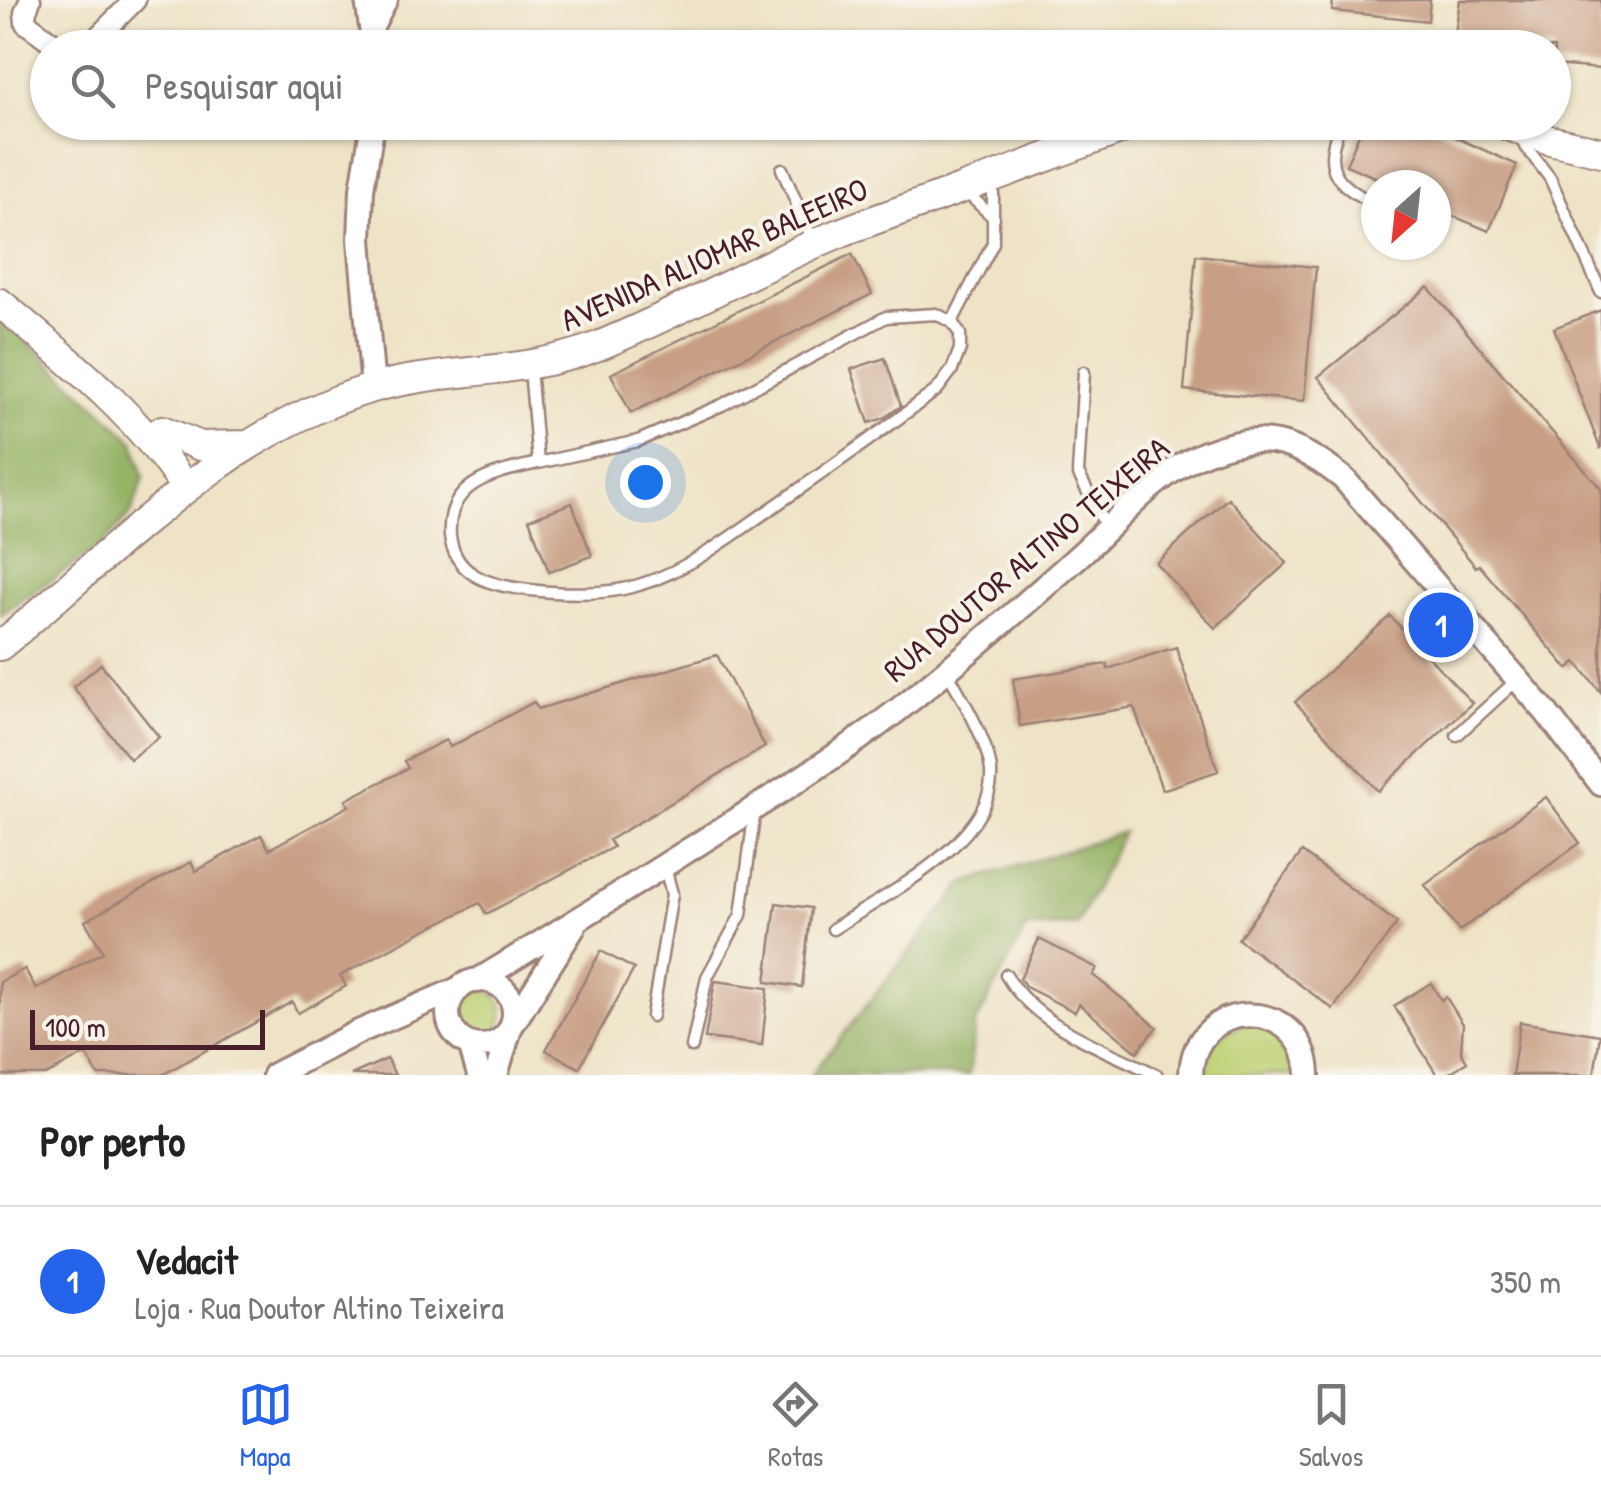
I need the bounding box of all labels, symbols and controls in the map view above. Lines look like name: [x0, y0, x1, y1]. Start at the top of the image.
search box: [30, 30, 1571, 140]
icon: search: [65, 58, 120, 113]
text: Pesquisar aqui: [145, 59, 343, 111]
street label: AVENIDA ALIOMAR BALEEIRO: [554, 167, 874, 341]
north arrow: [1361, 170, 1451, 260]
street label: RUA DOUTOR ALTINO TEIXEIRA: [874, 427, 1178, 691]
your location: [620, 457, 671, 508]
pin: 1: [1408, 588, 1474, 662]
scale bar: [30, 1005, 265, 1050]
text: 100 m: [45, 1008, 106, 1046]
text: Por perto: [40, 1112, 185, 1169]
text: Vedacit: [135, 1234, 238, 1286]
text: 1: [67, 1260, 78, 1303]
text: 350 m: [1490, 1260, 1561, 1303]
text: Loja · Rua Doutor Altino Teixeira: [135, 1286, 504, 1329]
tab: Mapa: [238, 1377, 293, 1475]
tab: Rotas: [768, 1377, 823, 1475]
tab: Salvos: [1299, 1377, 1363, 1475]

